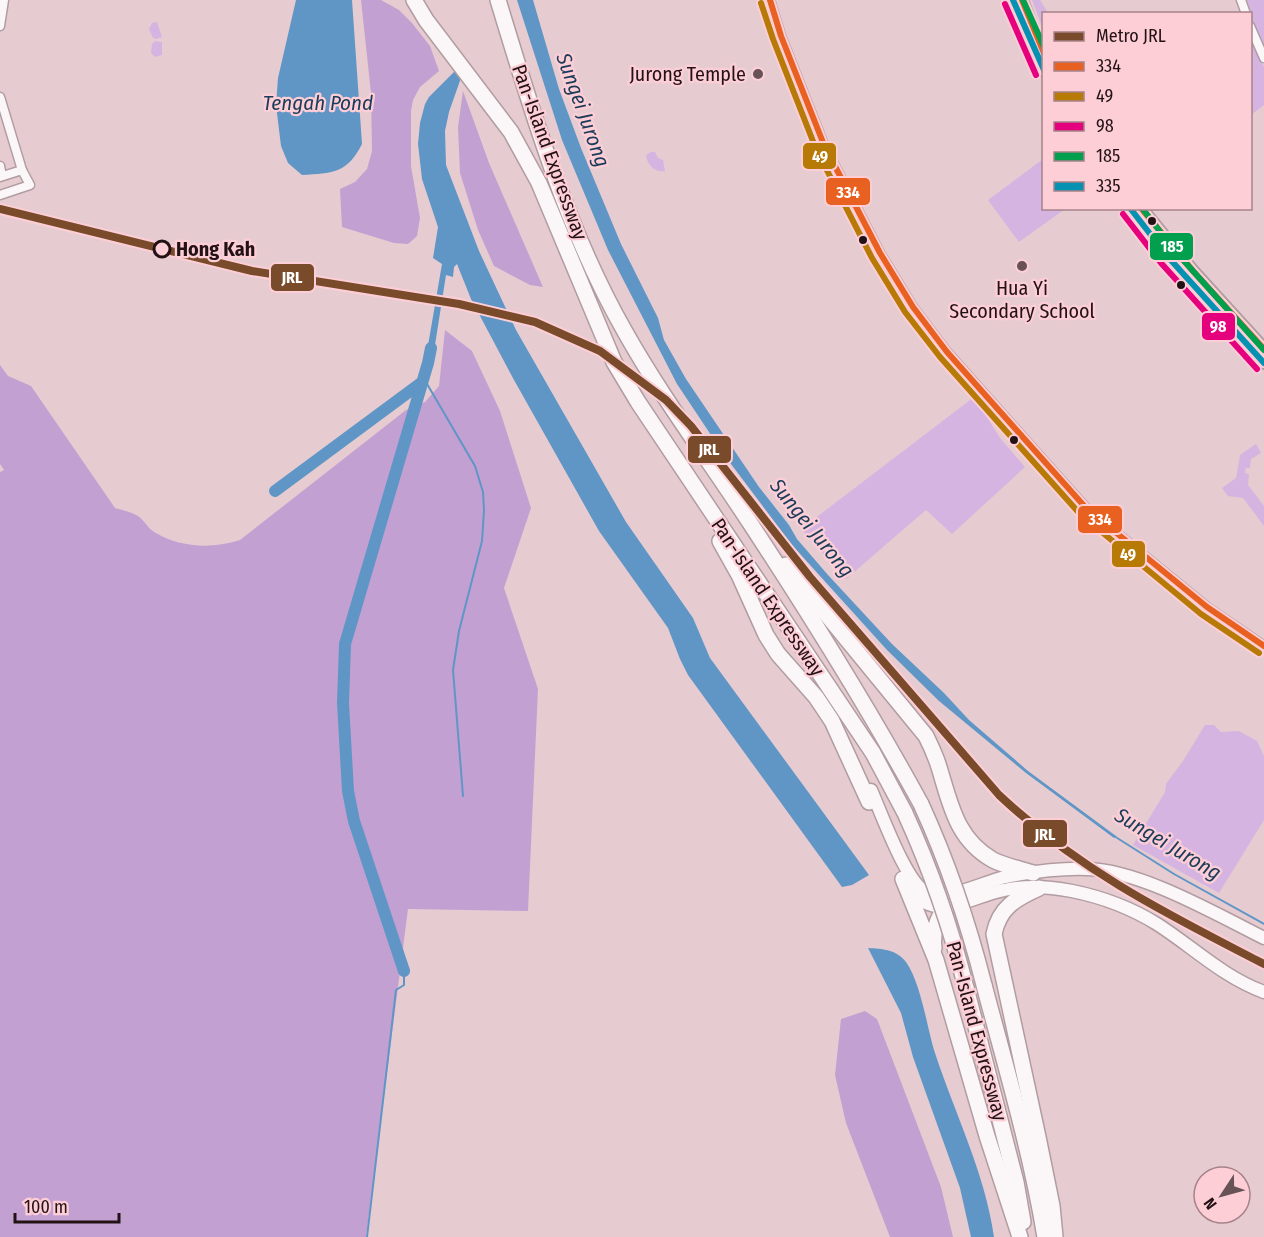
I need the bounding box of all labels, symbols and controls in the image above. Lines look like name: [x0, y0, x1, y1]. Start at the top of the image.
legend: [1042, 12, 1252, 210]
text: Metro JRL: [1096, 25, 1166, 47]
water label: Sungei Jurong: [550, 48, 616, 171]
text: 334: [1096, 55, 1121, 77]
street label: Pan-Island Expressway: [507, 61, 593, 243]
place label: Jurong Temple: [629, 62, 746, 86]
marker: Jurong Temple: [751, 67, 765, 81]
text: 49: [1096, 85, 1113, 107]
water label: Tengah Pond: [263, 90, 373, 116]
text: 98: [1096, 115, 1114, 137]
line badge: 49: [802, 142, 837, 170]
text: 185: [1096, 145, 1120, 167]
text: 49: [812, 147, 828, 166]
text: 335: [1096, 175, 1121, 197]
line badge: 334: [825, 177, 871, 206]
text: 334: [835, 183, 860, 202]
unlabelled marker: [1146, 215, 1158, 227]
line badge: 185: [1149, 232, 1194, 261]
unlabelled marker: [857, 234, 869, 246]
place label: Hong Kah: [176, 237, 255, 261]
text: 185: [1160, 237, 1184, 256]
marker: Hong Kah: [153, 240, 171, 258]
marker: Hua Yi Secondary School: [1015, 259, 1029, 273]
line badge: JRL: [270, 263, 315, 292]
text: JRL: [280, 268, 303, 287]
place label: Hua Yi Secondary School: [949, 276, 1095, 323]
unlabelled marker: [1175, 279, 1187, 291]
line badge: 98: [1201, 312, 1236, 341]
text: 98: [1210, 317, 1227, 336]
unlabelled marker: [1008, 434, 1020, 446]
line badge: JRL: [687, 435, 732, 464]
text: JRL: [697, 440, 720, 459]
water label: Sungei Jurong: [764, 473, 860, 583]
line badge: 334: [1077, 505, 1123, 534]
text: 334: [1087, 510, 1112, 529]
street label: Pan-Island Expressway: [706, 514, 830, 680]
line badge: 49: [1111, 540, 1146, 568]
text: 49: [1120, 545, 1136, 564]
water label: Sungei Jurong: [1109, 802, 1226, 886]
line badge: JRL: [1022, 819, 1068, 848]
text: JRL: [1033, 825, 1056, 844]
street label: Pan-Island Expressway: [941, 939, 1013, 1123]
north arrow: [1192, 1165, 1252, 1225]
scale bar: [15, 1186, 118, 1224]
text: N: [1200, 1194, 1221, 1213]
text: 100 m: [24, 1196, 68, 1218]

